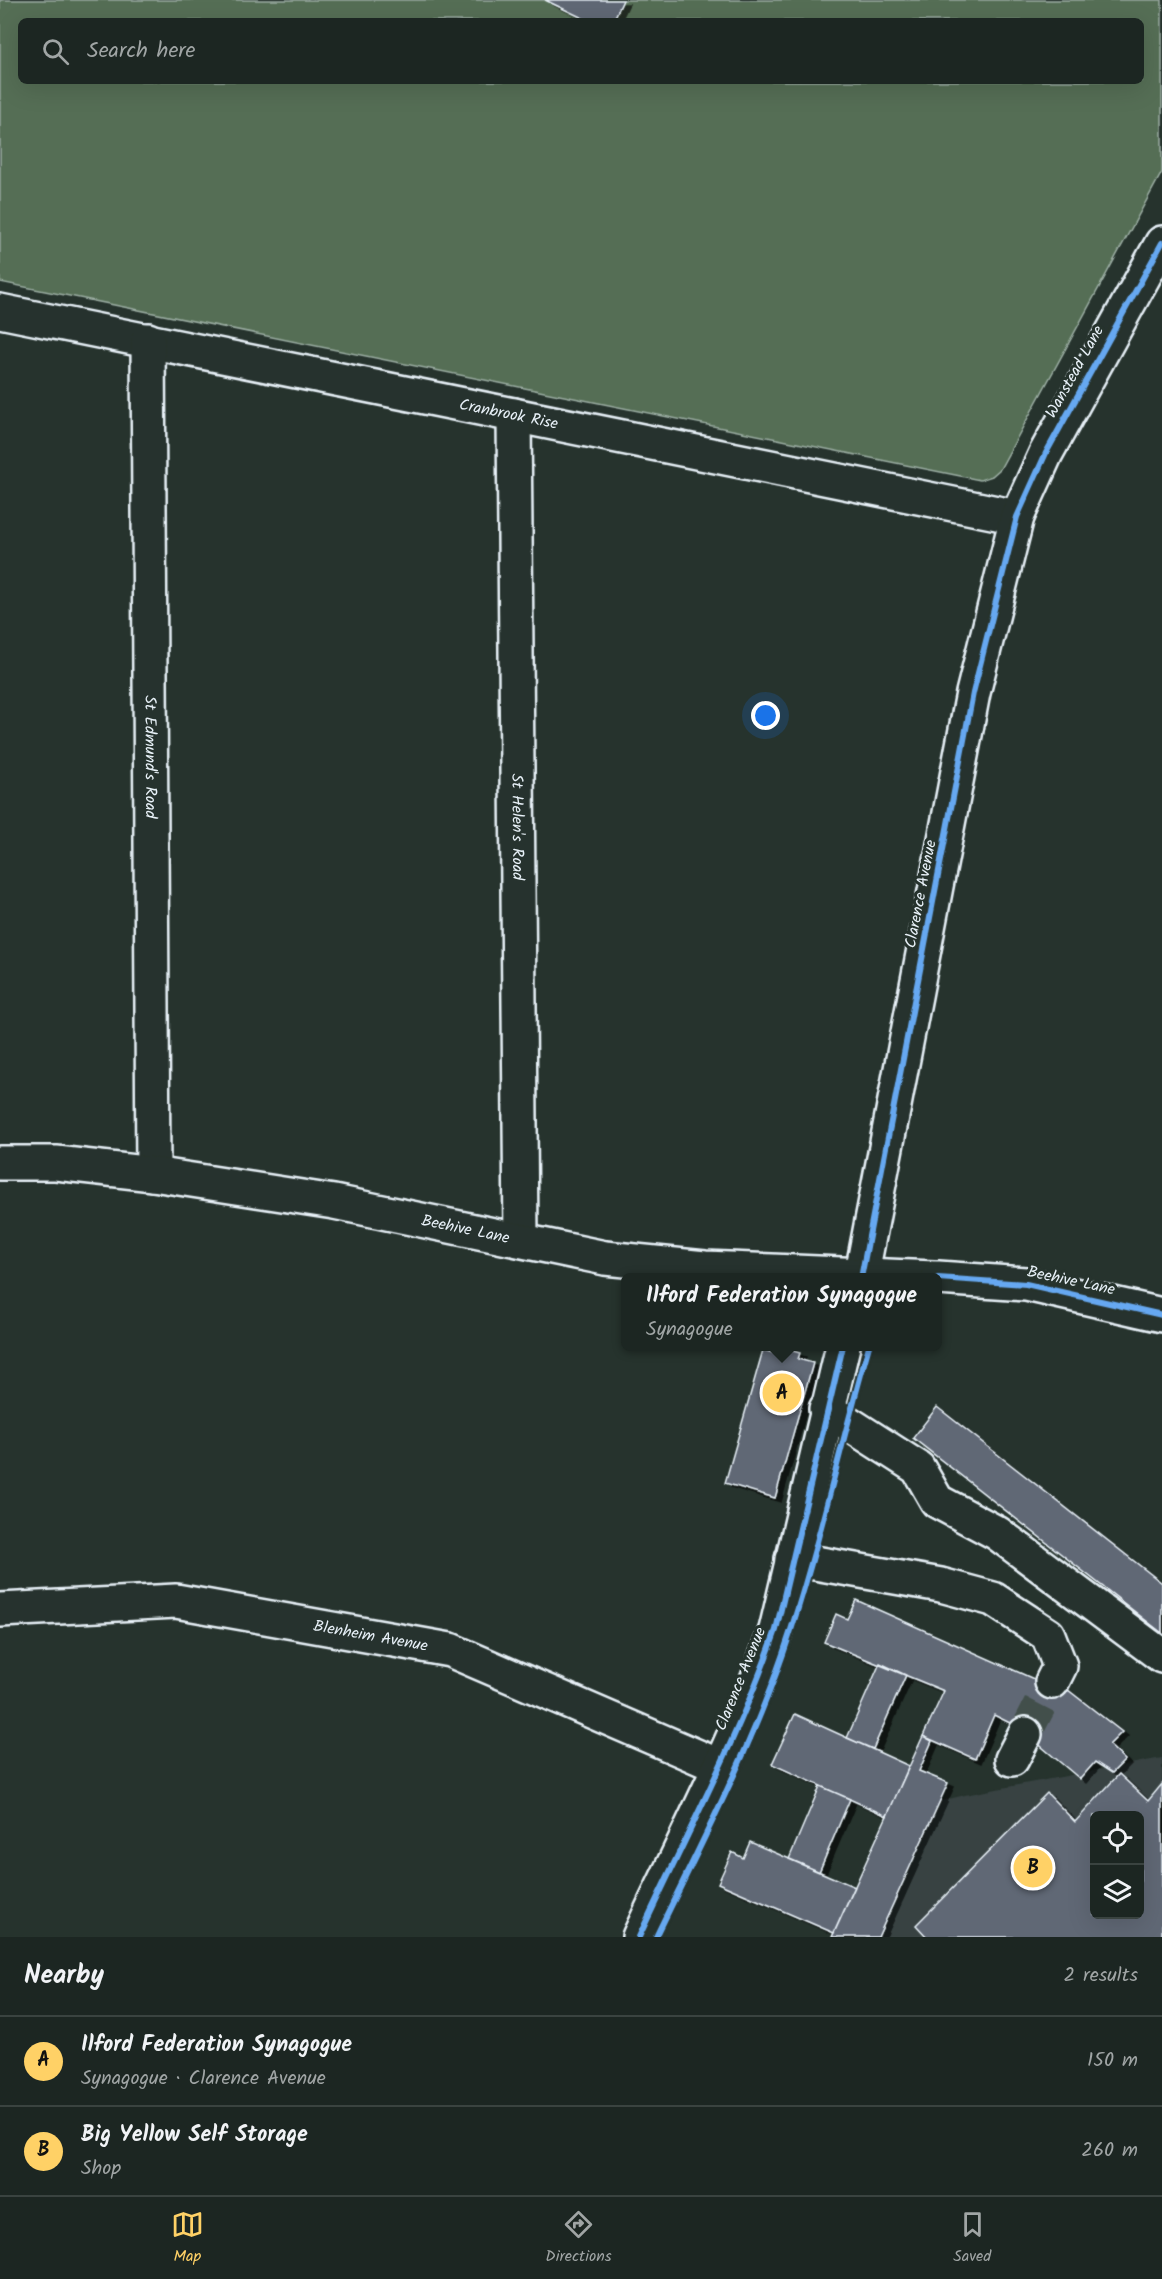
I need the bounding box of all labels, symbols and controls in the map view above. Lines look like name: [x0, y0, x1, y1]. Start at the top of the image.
search box: [18, 18, 1144, 84]
text: Search here: [87, 34, 195, 69]
icon: search: [39, 35, 72, 68]
street label: Wanstead Lane: [1039, 321, 1111, 423]
street label: Cranbrook Rise: [457, 392, 560, 436]
street label: St Edmund's Road: [138, 695, 163, 820]
your location: [751, 701, 780, 730]
street label: St Helen's Road: [505, 774, 530, 881]
street label: Clarence Avenue: [898, 838, 944, 950]
street label: Beehive Lane: [419, 1208, 512, 1250]
street label: Beehive Lane: [1025, 1259, 1117, 1303]
popup: [621, 1273, 942, 1351]
text: Ilford Federation Synagogue: [646, 1279, 917, 1314]
text: Synagogue: [646, 1314, 733, 1346]
pin: A: [762, 1370, 802, 1416]
street label: Blenheim Avenue: [312, 1613, 430, 1658]
street label: Clarence Avenue: [709, 1623, 773, 1735]
map controls: [1090, 1811, 1144, 1919]
button: locate: [1090, 1811, 1144, 1865]
pin: B: [1014, 1846, 1052, 1890]
button: layers: [1090, 1865, 1144, 1919]
text: Nearby: [24, 1955, 104, 1997]
text: 2 results: [1063, 1960, 1138, 1992]
text: Ilford Federation Synagogue: [81, 2028, 352, 2063]
text: A: [37, 2045, 50, 2077]
text: 150 m: [1087, 2045, 1138, 2077]
text: Synagogue · Clarence Avenue: [81, 2063, 326, 2095]
text: Big Yellow Self Storage: [81, 2118, 308, 2153]
text: B: [37, 2135, 50, 2167]
text: 260 m: [1081, 2135, 1138, 2167]
text: Shop: [81, 2153, 121, 2185]
tab: Map: [171, 2208, 204, 2269]
tab: Directions: [545, 2208, 612, 2269]
tab: Saved: [953, 2208, 991, 2269]

